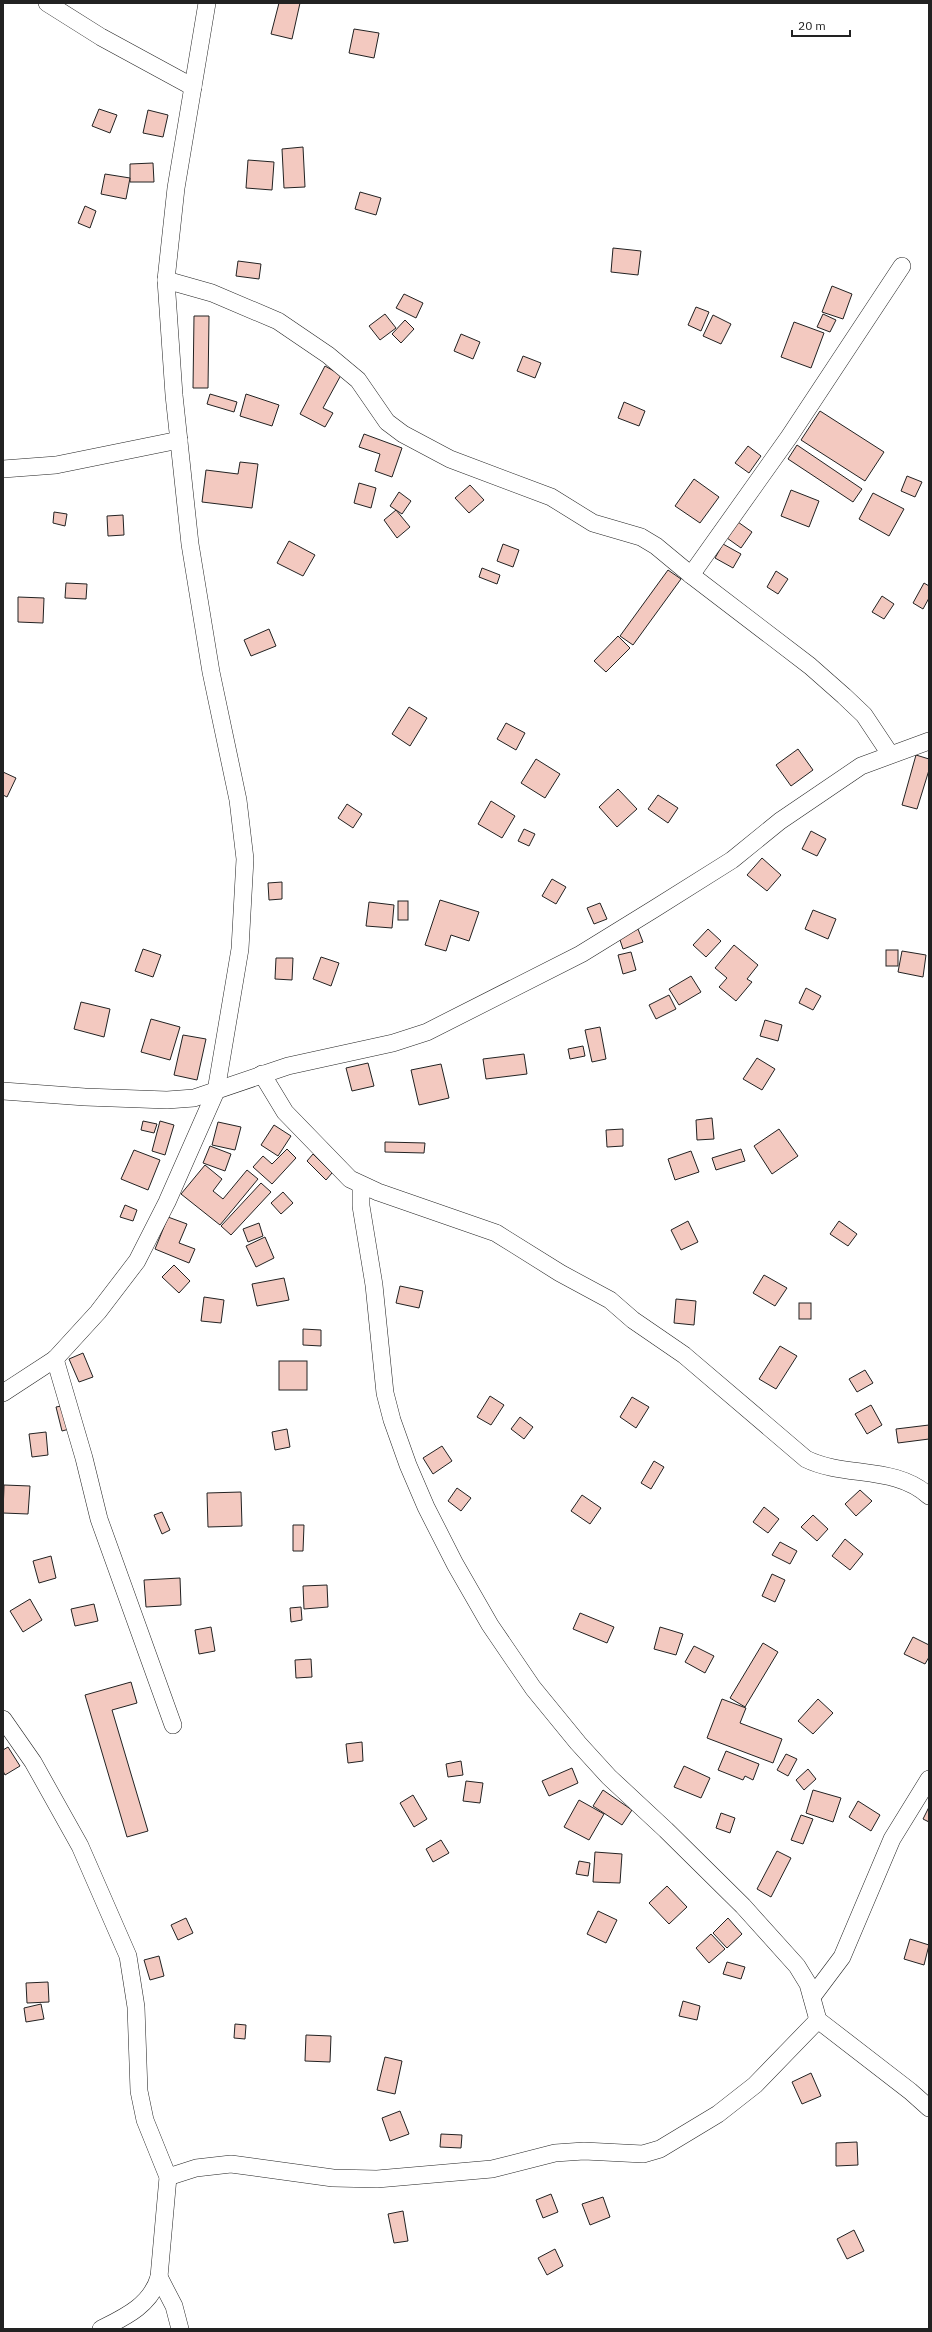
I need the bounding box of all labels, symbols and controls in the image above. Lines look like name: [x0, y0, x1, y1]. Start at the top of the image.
scale bar: [792, 12, 850, 38]
text: 20 m: [798, 18, 826, 33]

